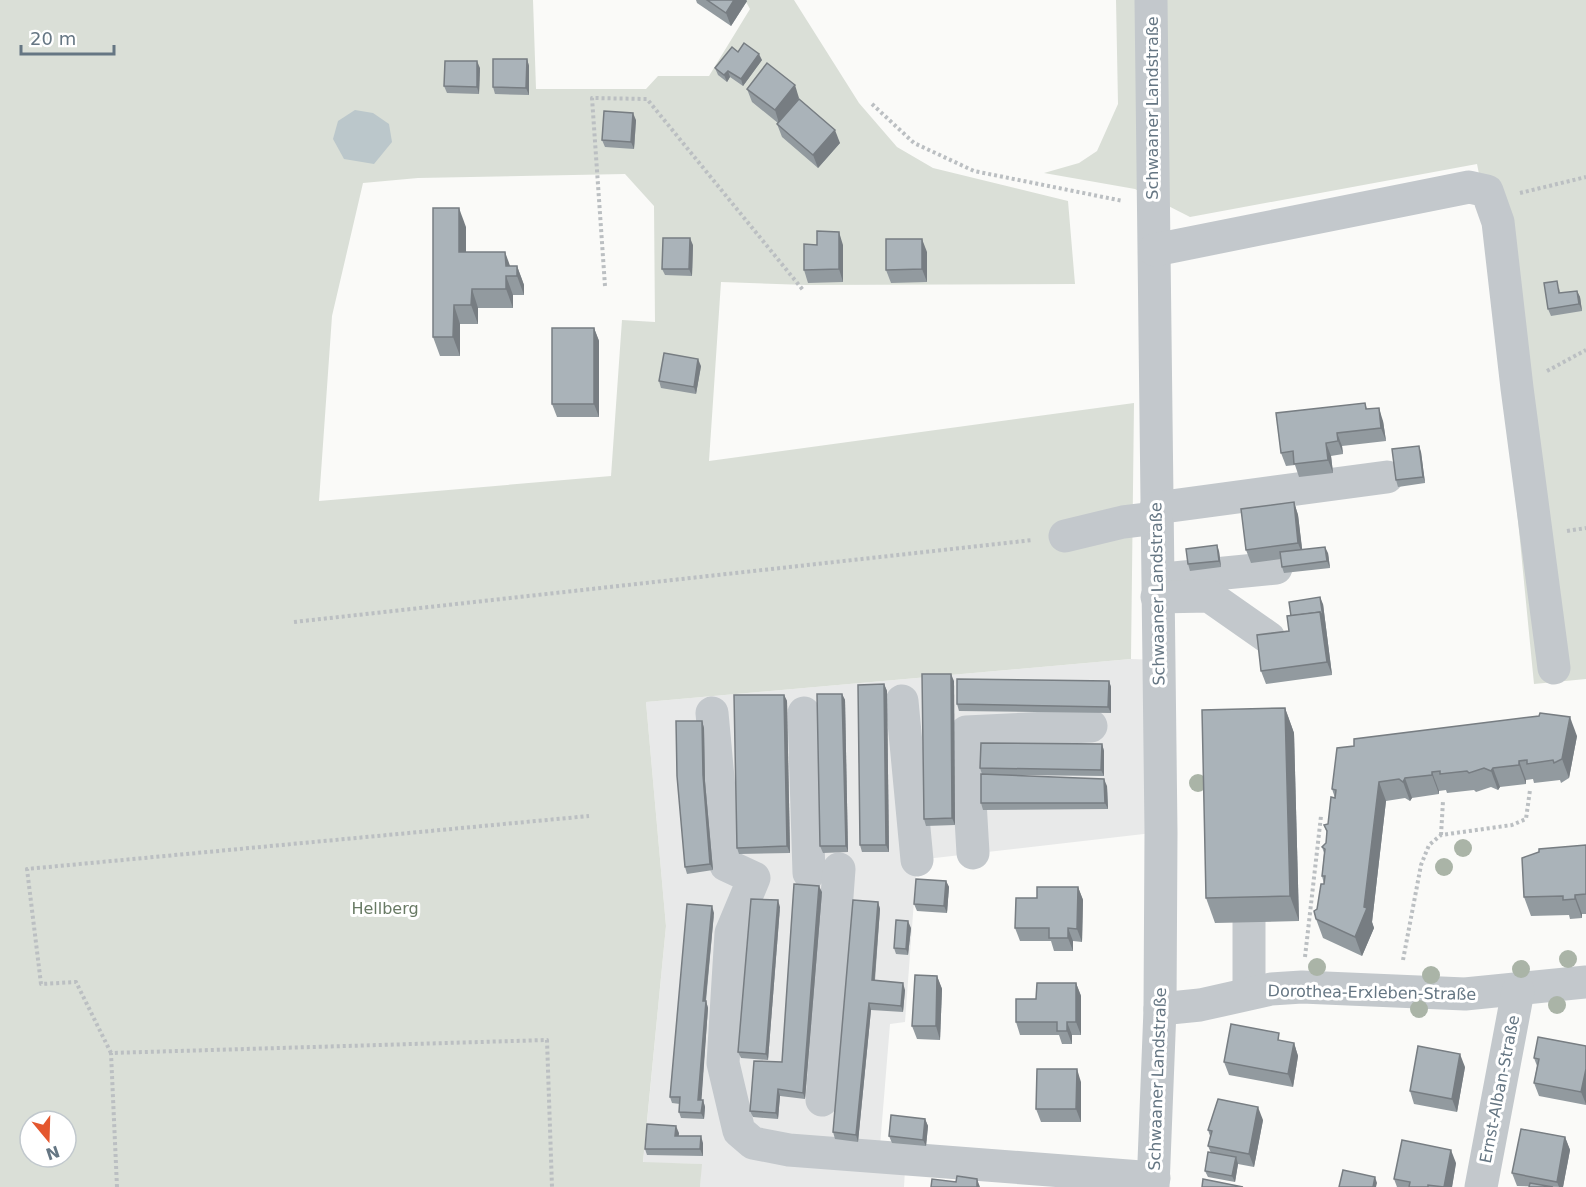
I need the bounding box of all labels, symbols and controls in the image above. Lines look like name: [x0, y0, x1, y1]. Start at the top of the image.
street label: Schwaaner Landstraße: [1143, 16, 1162, 200]
scale bar: [21, 18, 114, 56]
text: 20 m: [30, 28, 76, 49]
street label: Schwaaner Landstraße: [1146, 502, 1169, 686]
park label: Hellberg: [351, 899, 419, 918]
street label: Dorothea-Erxleben-Straße: [1268, 981, 1476, 1004]
street label: Schwaaner Landstraße: [1145, 987, 1170, 1171]
street label: Ernst-Alban-Straße: [1476, 1013, 1523, 1165]
north arrow: [18, 1109, 78, 1169]
text: N: [43, 1142, 62, 1164]

